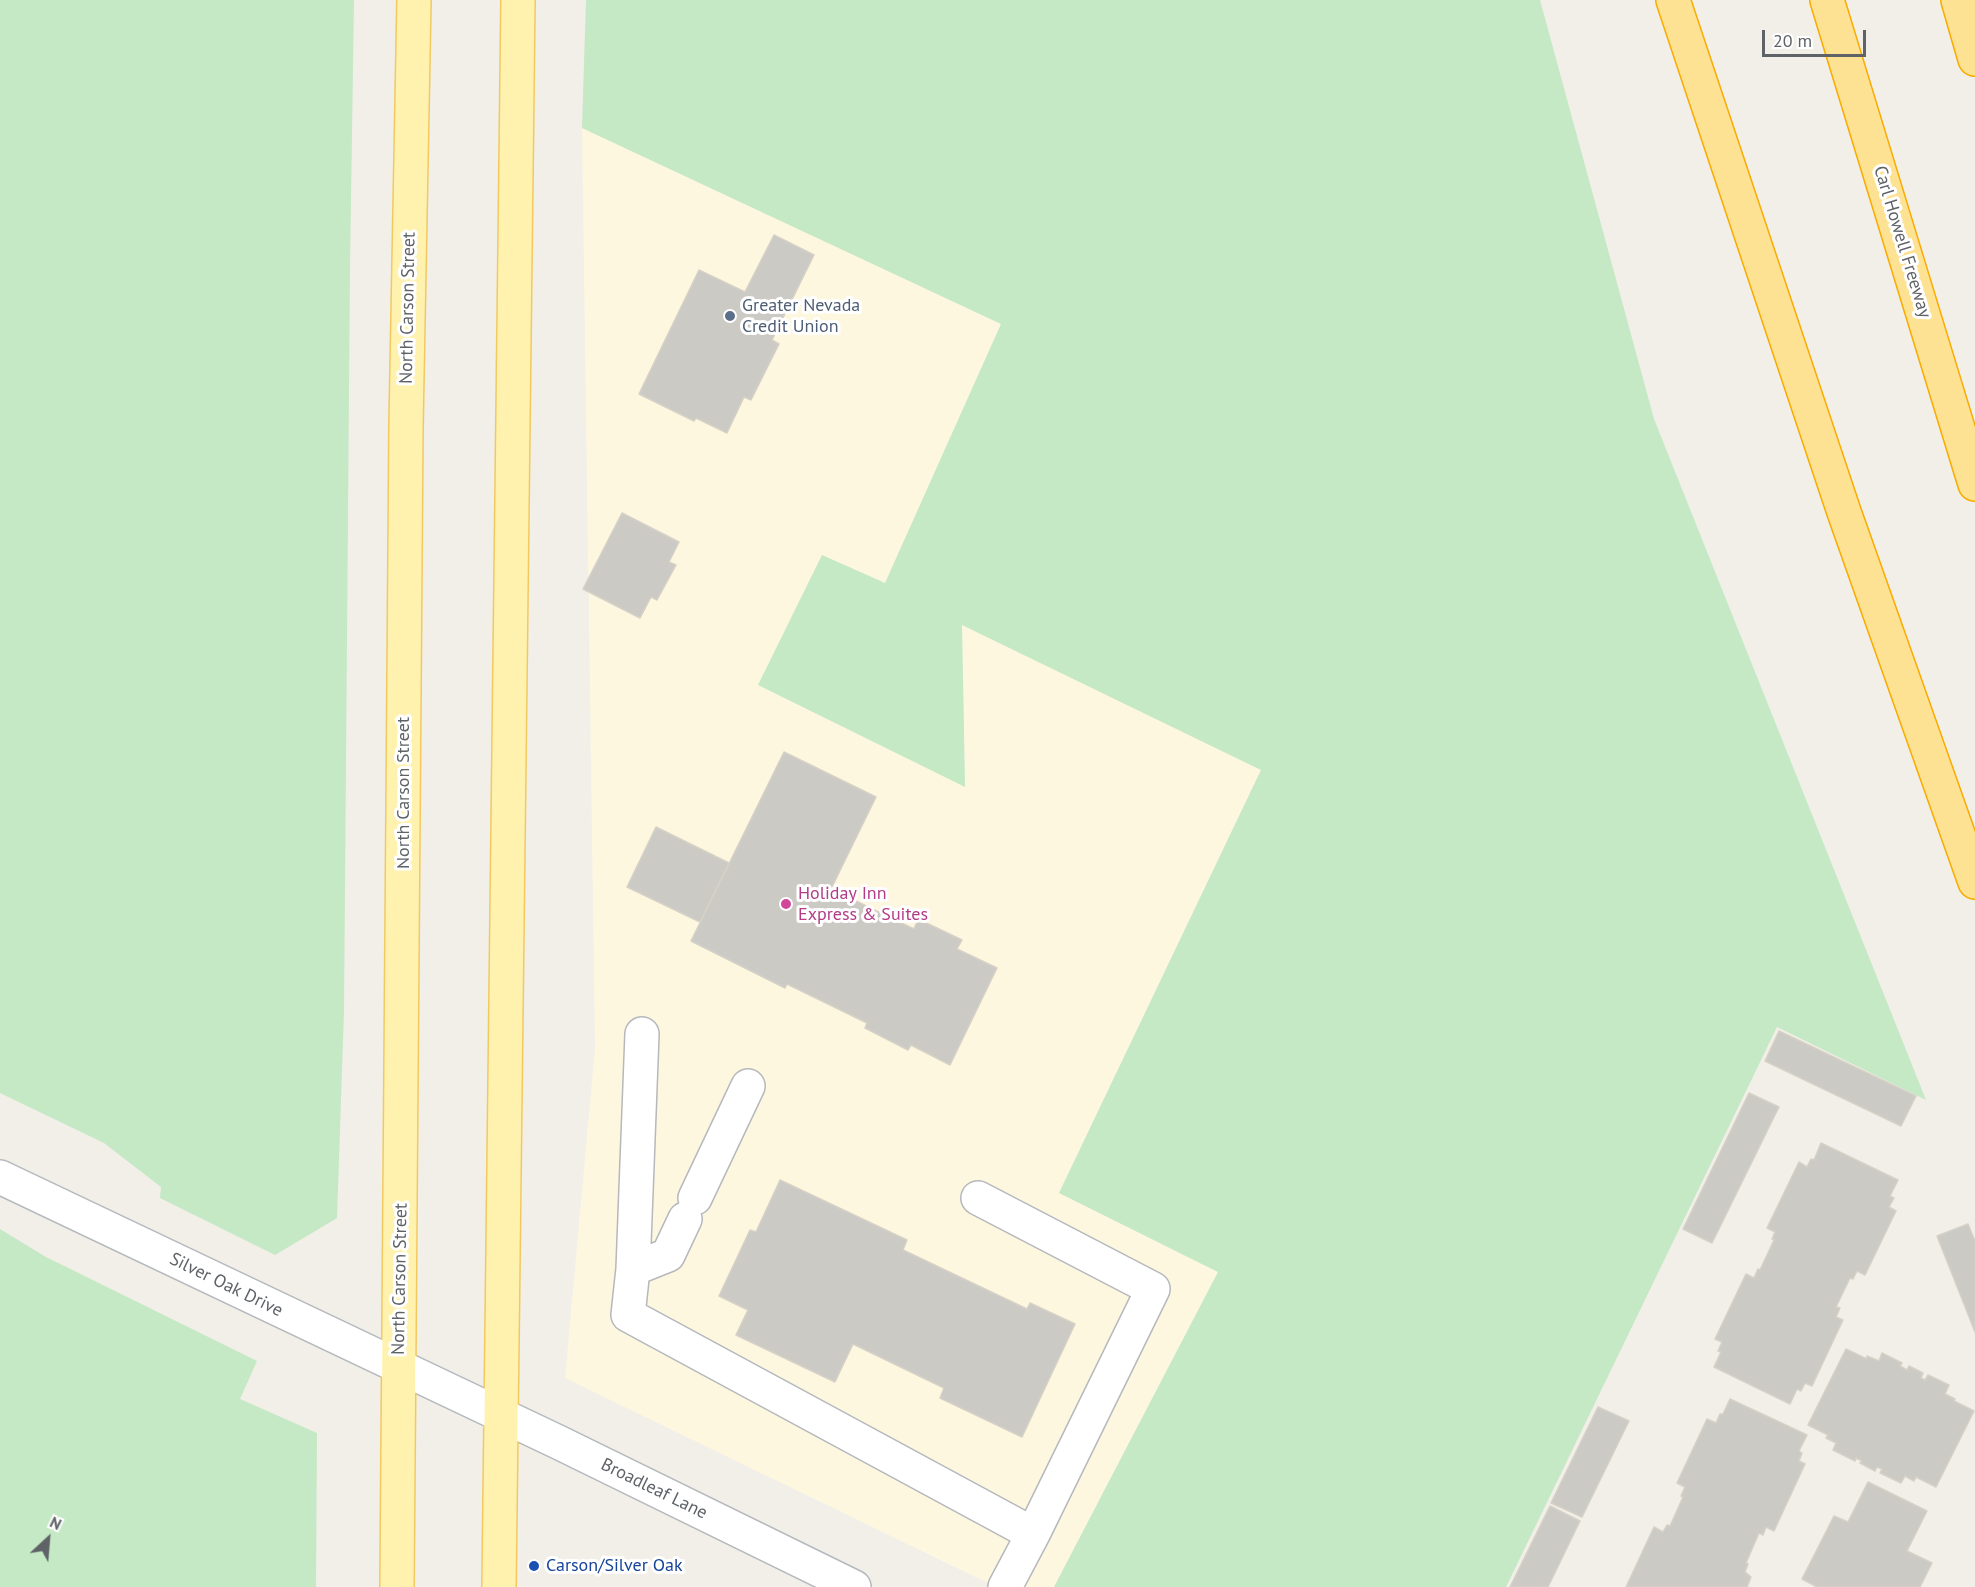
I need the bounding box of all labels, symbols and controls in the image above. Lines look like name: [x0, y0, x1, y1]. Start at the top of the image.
scale bar: [1765, 18, 1868, 56]
text: 20 m: [1773, 29, 1812, 52]
street label: Carl Howell Freeway: [1869, 163, 1935, 321]
street label: North Carson Street: [396, 232, 420, 384]
place label: Greater Nevada Credit Union: [742, 295, 860, 338]
marker: Greater Nevada Credit Union: [723, 309, 737, 323]
street label: North Carson Street: [393, 717, 415, 869]
place label: Holiday Inn Express & Suites: [798, 883, 928, 926]
marker: Holiday Inn Express & Suites: [779, 897, 793, 911]
street label: North Carson Street: [388, 1203, 412, 1355]
street label: Silver Oak Drive: [166, 1248, 286, 1322]
street label: Broadleaf Lane: [597, 1454, 711, 1524]
north arrow: [18, 1509, 78, 1569]
text: N: [47, 1512, 65, 1534]
place label: Carson/Silver Oak: [546, 1555, 683, 1577]
marker: Carson/Silver Oak: [527, 1559, 541, 1573]

